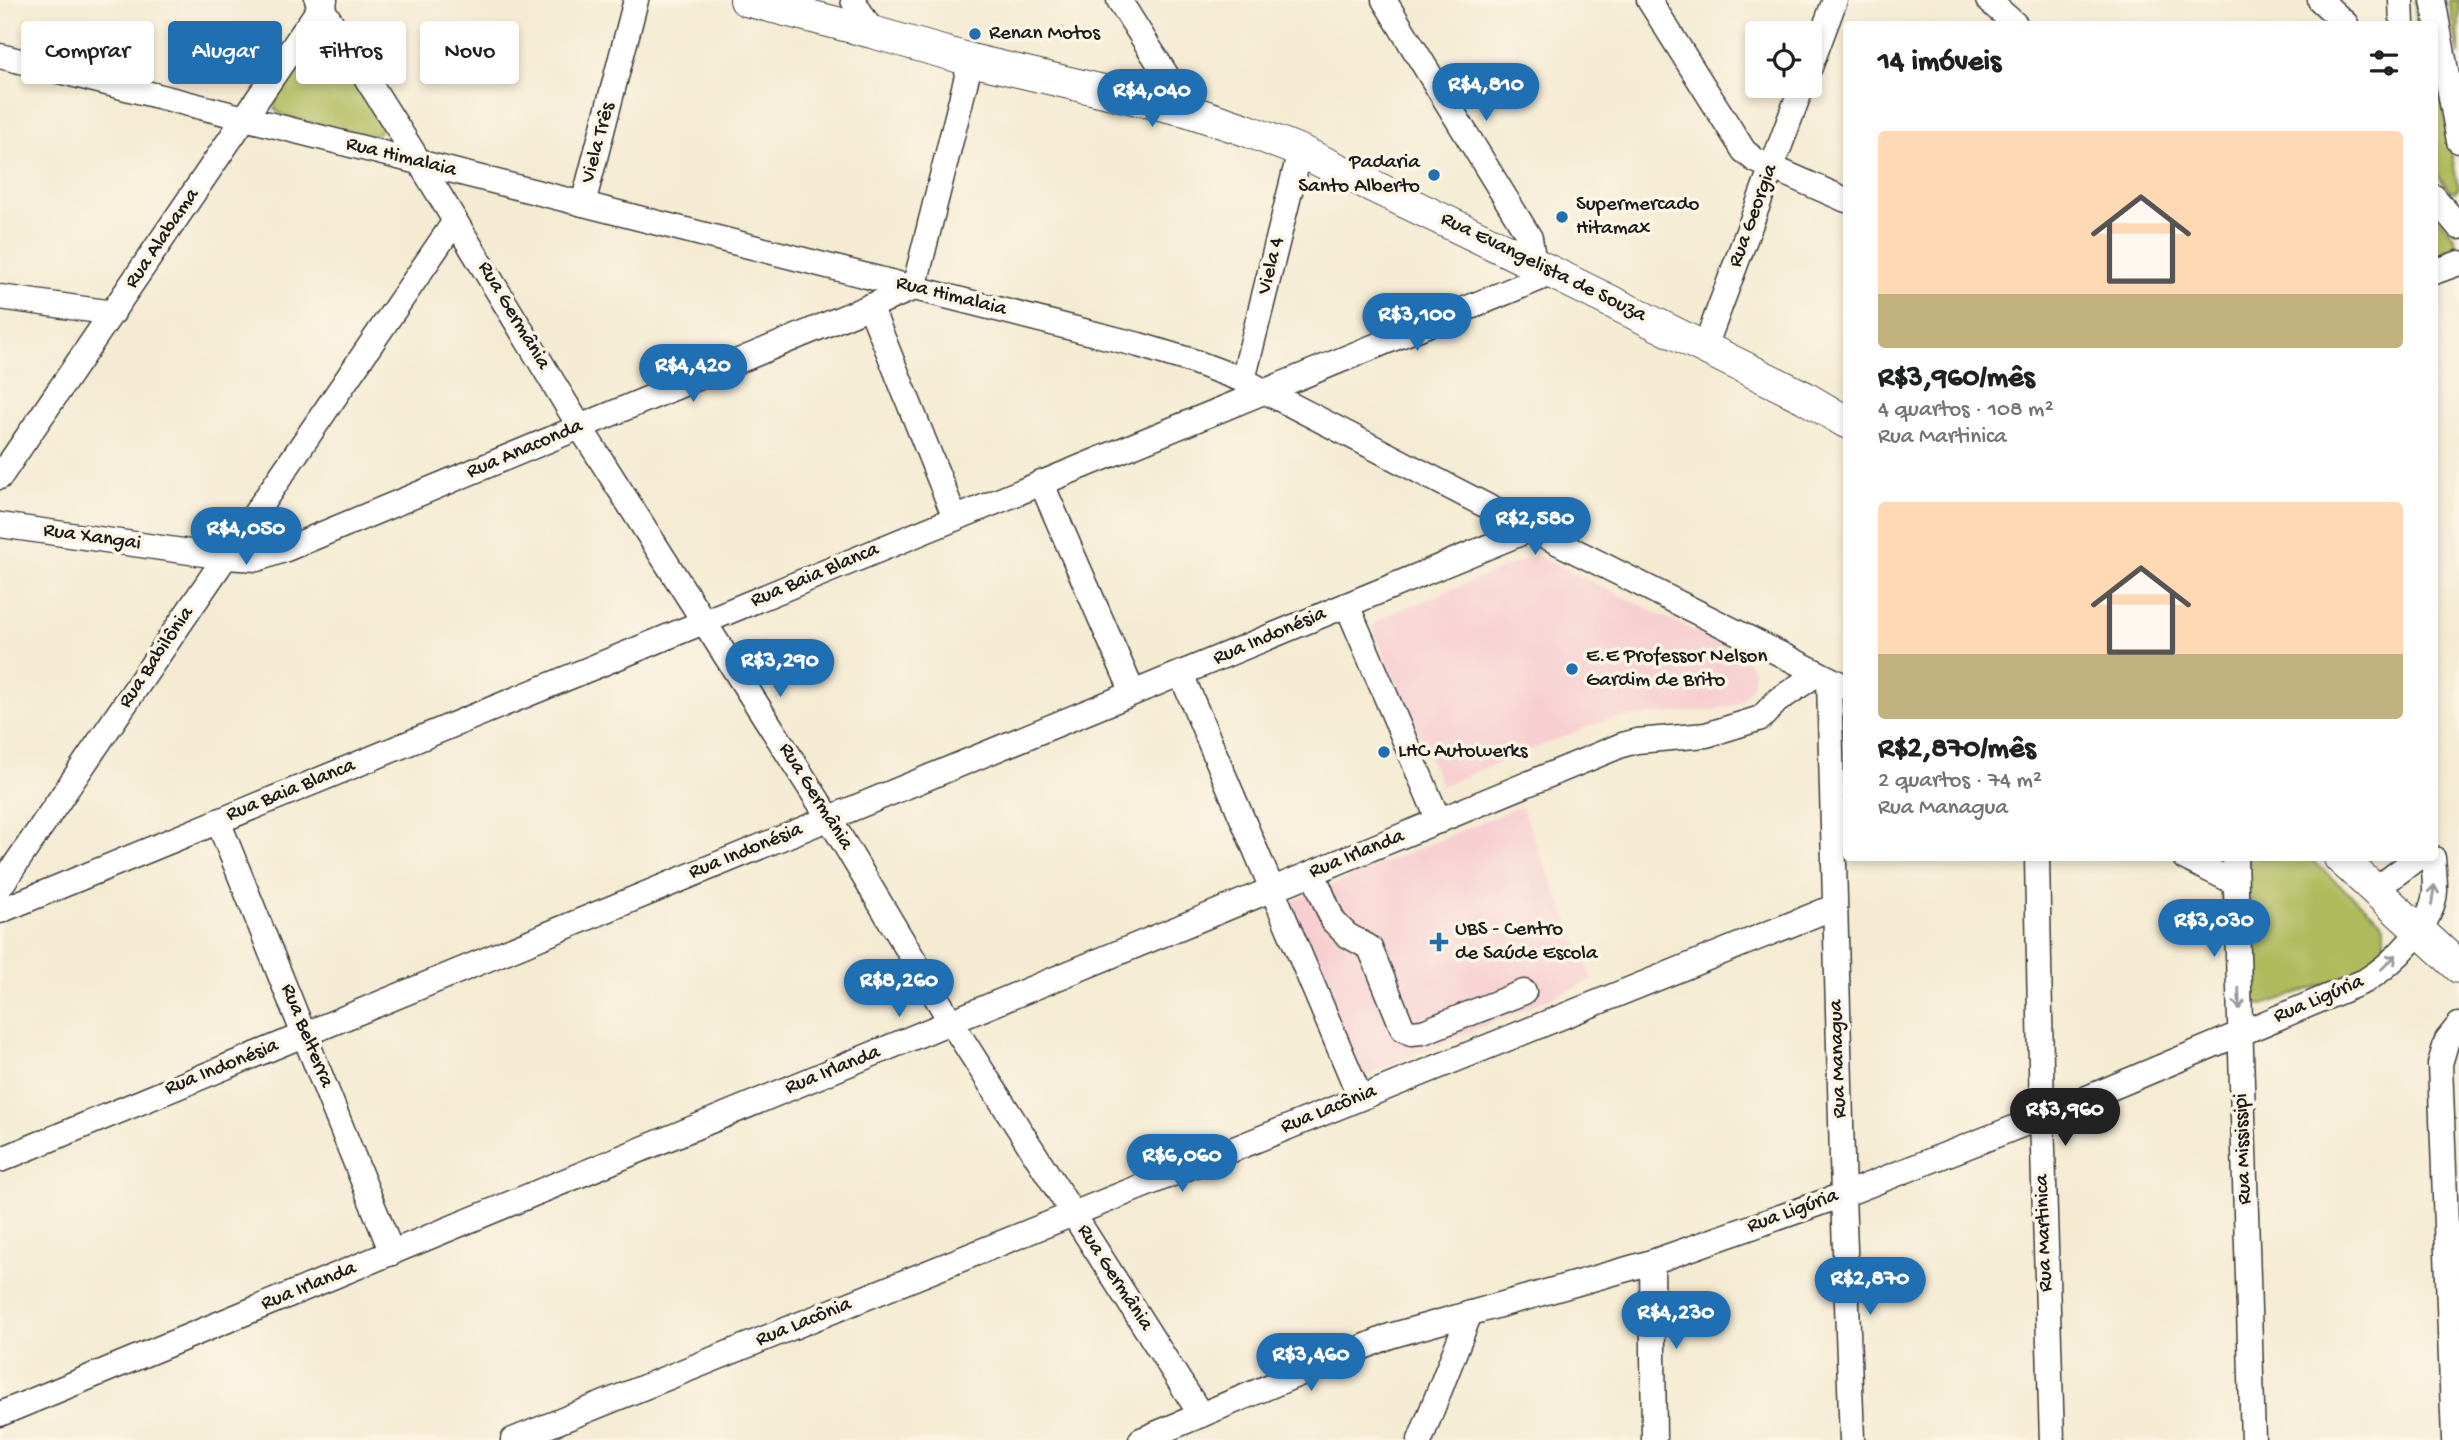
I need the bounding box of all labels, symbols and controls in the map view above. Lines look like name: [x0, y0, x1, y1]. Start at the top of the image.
chip: Comprar: [21, 21, 154, 84]
chip: Alugar: [168, 21, 282, 84]
chip: Filtros: [296, 21, 406, 84]
chip: Novo: [420, 21, 519, 84]
map controls: [1745, 21, 1822, 98]
button: locate: [1745, 21, 1822, 98]
place label: Renan Motos: [989, 22, 1101, 47]
marker: Renan Motos: [967, 26, 983, 42]
icon: filters: [2365, 44, 2403, 82]
text: 14 imóveis: [1878, 46, 2001, 81]
pin: R$4,810: [1421, 64, 1551, 123]
pin: R$4,040: [1087, 69, 1217, 129]
text: R$4,810: [1448, 72, 1524, 99]
text: R$4,040: [1113, 78, 1191, 105]
street label: Viela Três: [576, 99, 622, 187]
street label: Rua Himalaia: [343, 132, 460, 184]
place label: Padaria Santo Alberto: [1298, 151, 1421, 200]
street label: Rua Georgia: [1724, 160, 1785, 271]
marker: Padaria Santo Alberto: [1426, 167, 1442, 183]
icon: home: [2078, 176, 2204, 302]
street label: Rua Alabama: [120, 183, 206, 294]
place label: Supermercado Hitamax: [1576, 193, 1699, 242]
street label: Rua Evangelista de Souza: [1436, 207, 1651, 329]
marker: Supermercado Hitamax: [1554, 209, 1570, 225]
street label: Viela 4: [1253, 235, 1291, 298]
street label: Rua Germânia: [471, 257, 556, 376]
street label: Rua Himalaia: [893, 271, 1010, 323]
pin: R$3,100: [1352, 294, 1482, 353]
text: R$3,100: [1379, 302, 1455, 329]
pin: R$4,420: [628, 344, 758, 404]
text: R$4,420: [655, 353, 731, 380]
text: R$3,960/mês: [1878, 362, 2035, 397]
text: 4 quartos · 108 m²: [1878, 397, 2054, 424]
street label: Rua Anaconda: [463, 414, 588, 486]
text: Rua Martinica: [1878, 424, 2007, 451]
pin: R$2,580: [1470, 498, 1600, 557]
text: R$2,580: [1496, 506, 1574, 533]
pin: R$4,050: [181, 508, 311, 567]
text: R$4,050: [207, 516, 285, 543]
street label: Rua Xangai: [42, 519, 142, 557]
street label: Rua Baia Blanca: [747, 537, 884, 614]
icon: home: [2078, 547, 2204, 673]
street label: Rua Babilônia: [114, 601, 201, 714]
street label: Rua Indonésia: [1210, 601, 1332, 672]
pin: R$3,290: [715, 640, 845, 699]
place label: E.E Professor Nelson Gardim de Brito: [1586, 645, 1767, 694]
text: R$3,290: [741, 648, 819, 675]
marker: E.E Professor Nelson Gardim de Brito: [1564, 661, 1580, 677]
text: R$2,870/mês: [1878, 733, 2035, 768]
street label: Rua Germânia: [772, 739, 859, 856]
place label: LHC Autowerks: [1398, 740, 1529, 765]
marker: LHC Autowerks: [1376, 744, 1392, 760]
street label: Rua Baia Blanca: [223, 753, 360, 828]
text: 2 quartos · 74 m²: [1878, 768, 2042, 795]
text: Rua Managua: [1878, 795, 2008, 822]
street label: Rua Indonésia: [685, 817, 808, 886]
street label: Rua Irlanda: [1306, 824, 1409, 885]
one-way arrow: [2426, 885, 2439, 907]
pin: R$3,030: [2149, 900, 2279, 959]
text: R$3,030: [2174, 908, 2254, 935]
place label: UBS - Centro de Saúde Escola: [1455, 918, 1599, 967]
marker: UBS - Centro de Saúde Escola: [1429, 932, 1449, 952]
one-way arrow: [2380, 954, 2397, 971]
pin: R$8,260: [834, 960, 964, 1019]
text: R$8,260: [860, 968, 938, 995]
street label: Rua Ligúria: [2270, 969, 2369, 1030]
street label: Rua Belterra: [274, 980, 339, 1093]
one-way arrow: [2232, 988, 2245, 1011]
street label: Rua Managua: [1824, 998, 1854, 1119]
street label: Rua Indonésia: [161, 1033, 284, 1102]
street label: Rua Irlanda: [782, 1040, 885, 1101]
street label: Rua Lacônia: [1277, 1079, 1382, 1141]
pin: R$3,960: [2000, 1088, 2130, 1148]
street label: Rua Mississipi: [2230, 1093, 2258, 1205]
text: R$3,960: [2026, 1097, 2104, 1124]
pin: R$6,060: [1117, 1134, 1247, 1194]
text: R$6,060: [1142, 1143, 1222, 1170]
street label: Rua Martinica: [2030, 1172, 2060, 1292]
street label: Rua Ligúria: [1744, 1184, 1843, 1240]
street label: Rua Germânia: [1070, 1220, 1158, 1337]
street label: Rua Irlanda: [258, 1256, 361, 1317]
pin: R$2,870: [1805, 1258, 1935, 1317]
text: R$2,870: [1831, 1266, 1909, 1293]
street label: Rua Lacônia: [752, 1292, 857, 1354]
pin: R$4,230: [1611, 1292, 1741, 1351]
text: R$4,230: [1638, 1300, 1714, 1327]
pin: R$3,460: [1246, 1334, 1376, 1393]
text: R$3,460: [1272, 1342, 1350, 1369]

